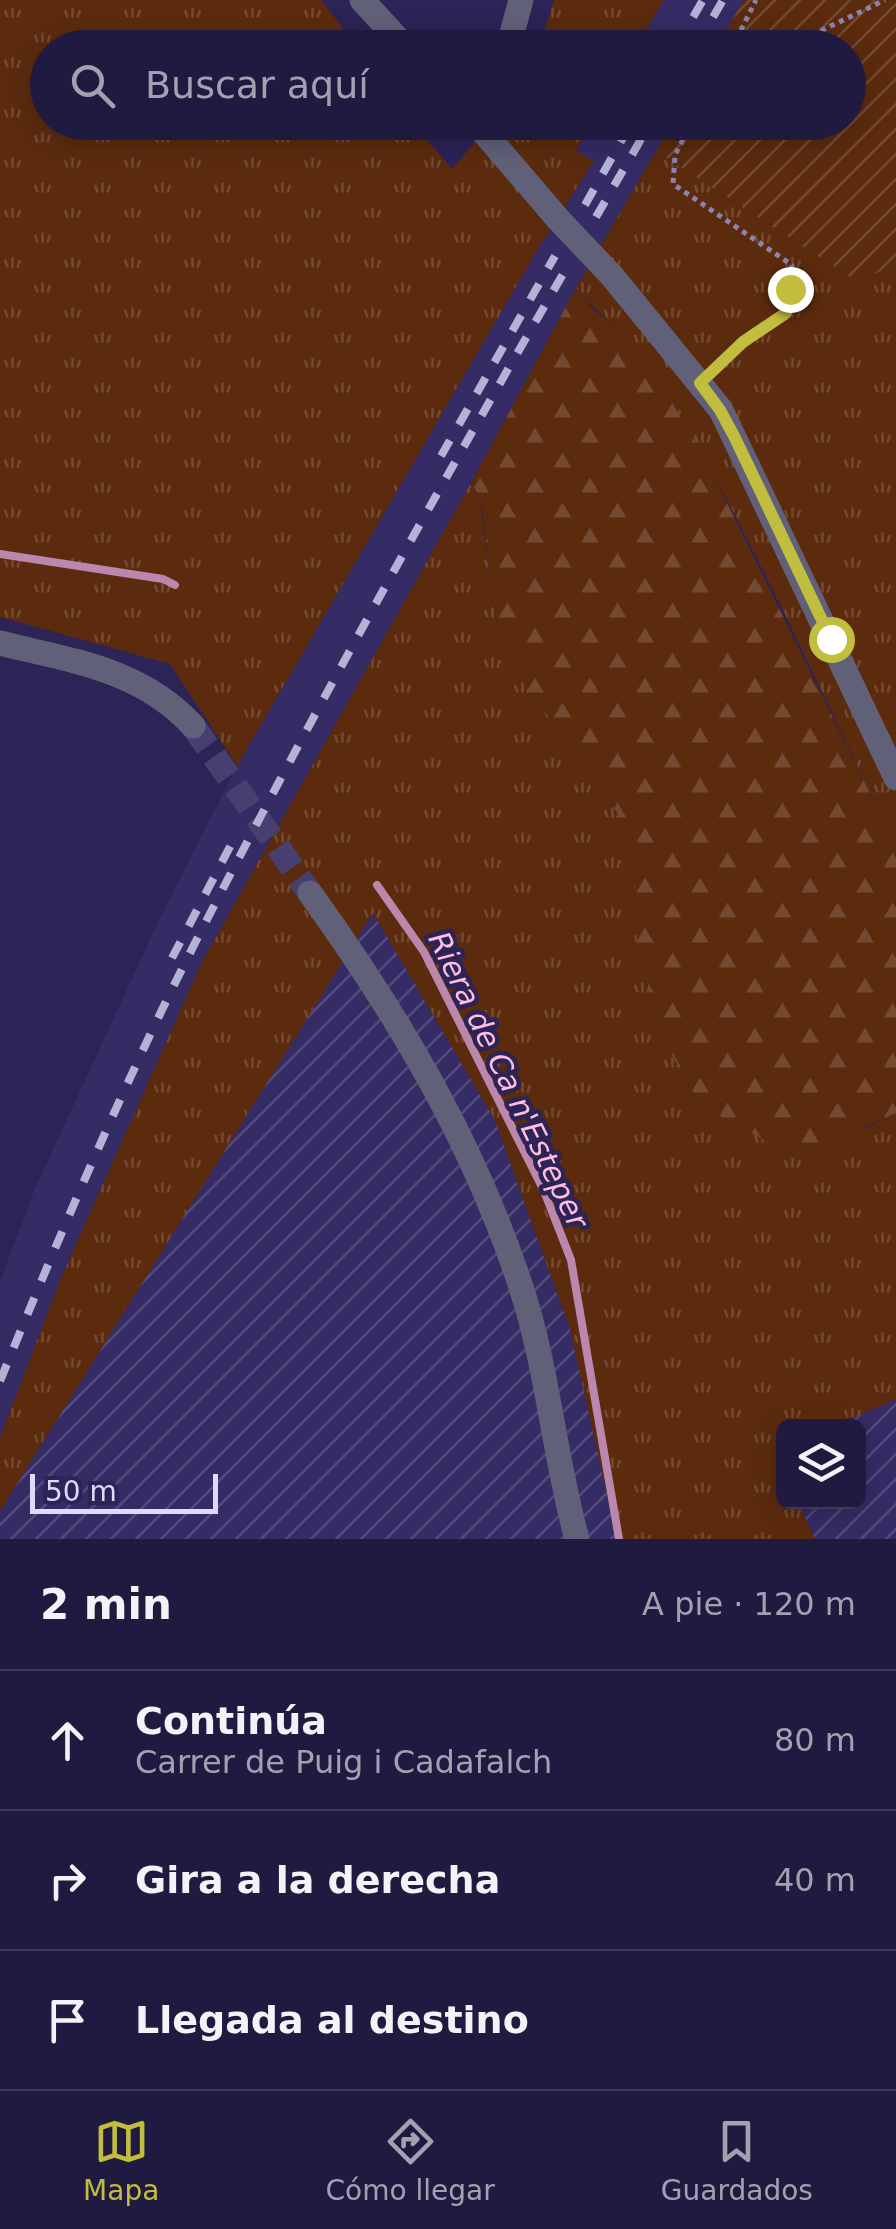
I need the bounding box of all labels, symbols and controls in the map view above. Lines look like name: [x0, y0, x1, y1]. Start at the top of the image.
search box: [30, 30, 866, 140]
icon: search: [65, 58, 120, 113]
text: Buscar aquí: [145, 63, 369, 107]
route end: [768, 267, 814, 313]
route start: [809, 617, 855, 663]
water label: Riera de Ca n'Esteper: [421, 926, 596, 1235]
map controls: [776, 1419, 866, 1509]
button: layers: [776, 1419, 866, 1509]
scale bar: [30, 1469, 218, 1514]
text: 50 m: [45, 1475, 117, 1508]
text: 2 min: [40, 1580, 172, 1629]
text: A pie · 120 m: [642, 1585, 856, 1623]
text: Continúa: [135, 1699, 327, 1743]
icon: ahead: [40, 1713, 95, 1768]
text: 80 m: [774, 1721, 856, 1759]
text: Carrer de Puig i Cadafalch: [135, 1743, 552, 1781]
icon: right: [40, 1853, 95, 1908]
text: Gira a la derecha: [135, 1858, 500, 1902]
text: 40 m: [774, 1861, 856, 1899]
icon: arrive: [40, 1993, 95, 2048]
text: Llegada al destino: [135, 1998, 529, 2042]
tab: Mapa: [83, 2114, 159, 2207]
tab: Cómo llegar: [325, 2114, 495, 2207]
tab: Guardados: [661, 2114, 813, 2207]

